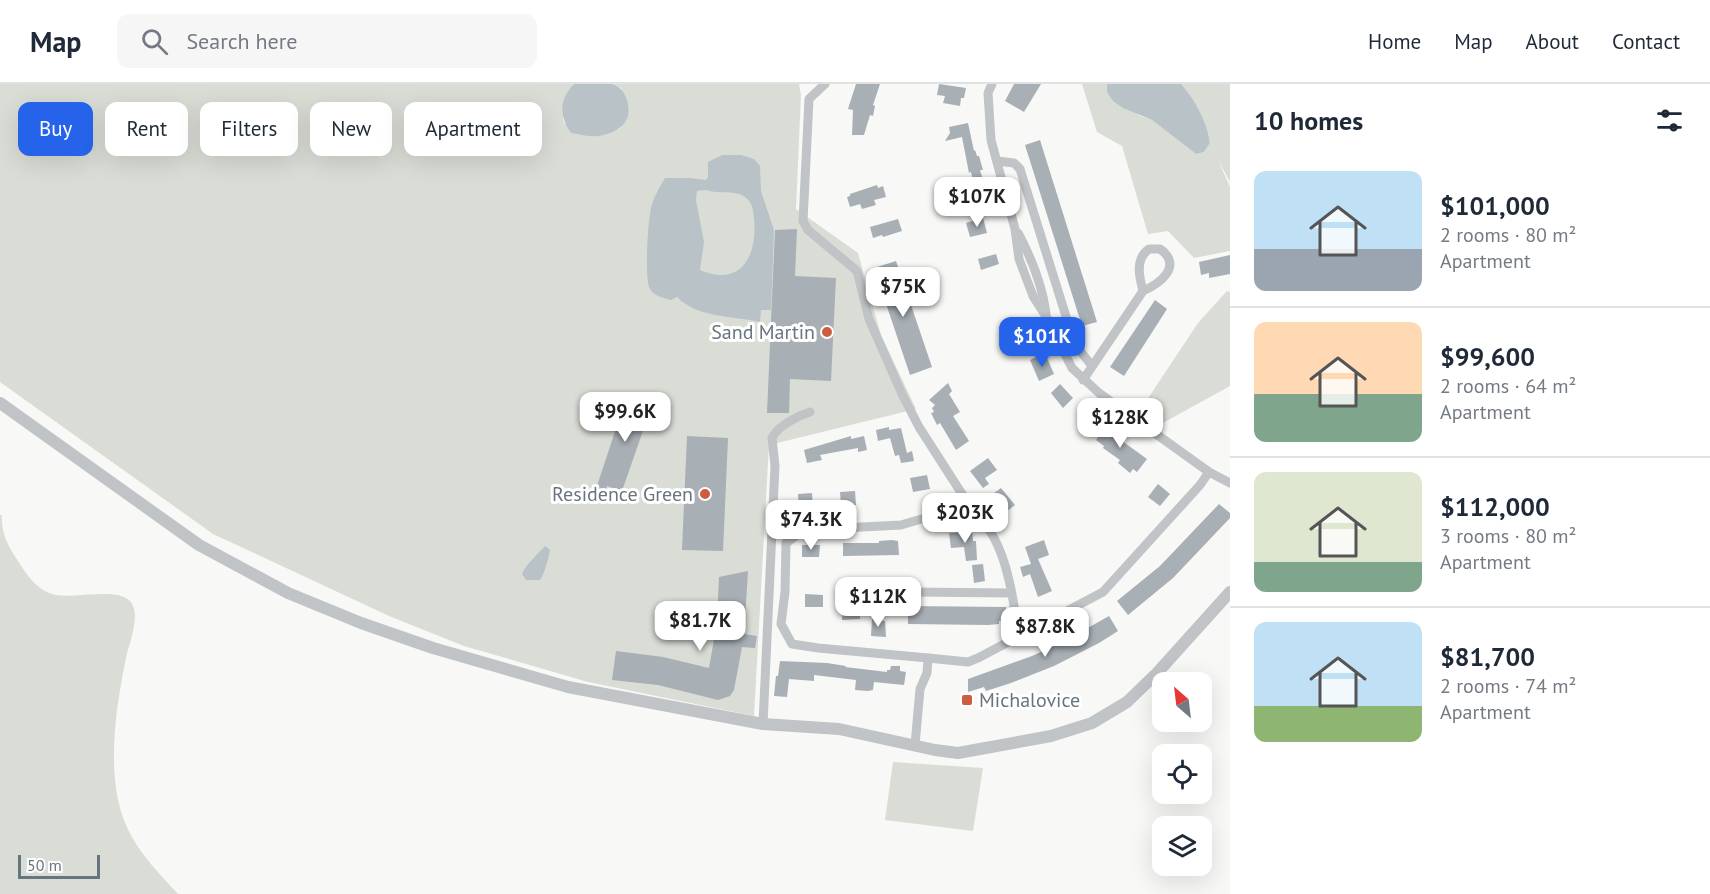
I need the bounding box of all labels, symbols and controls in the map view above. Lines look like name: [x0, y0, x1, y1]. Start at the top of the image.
search box: [117, 14, 537, 68]
text: Map: [30, 23, 81, 60]
icon: search: [138, 25, 171, 58]
text: Search here: [186, 27, 297, 55]
text: Home: [1368, 28, 1421, 55]
text: Map: [1454, 28, 1493, 55]
text: About: [1526, 28, 1579, 55]
text: Contact: [1612, 28, 1680, 55]
chip: Buy: [18, 102, 93, 156]
chip: Rent: [105, 102, 188, 156]
chip: Filters: [200, 102, 298, 156]
chip: New: [310, 102, 392, 156]
chip: Apartment: [404, 102, 542, 156]
text: 10 homes: [1254, 104, 1363, 137]
icon: filters: [1653, 104, 1686, 137]
pin: $107K: [935, 177, 1019, 228]
text: $107K: [948, 183, 1006, 209]
text: $101,000: [1440, 189, 1550, 222]
icon: home: [1302, 195, 1374, 267]
text: 2 rooms · 80 m²: [1440, 222, 1576, 248]
text: Apartment: [1440, 248, 1531, 274]
pin: $75K: [867, 267, 939, 318]
text: $75K: [880, 273, 926, 299]
pin: $101K: [1000, 317, 1084, 368]
place label: Sand Martin: [711, 319, 815, 345]
text: $101K: [1013, 323, 1071, 349]
marker: Sand Martin: [820, 325, 834, 339]
text: $99,600: [1440, 340, 1535, 373]
icon: home: [1302, 346, 1374, 418]
text: 2 rooms · 64 m²: [1440, 373, 1576, 399]
pin: $99.6K: [576, 392, 674, 443]
text: $99.6K: [594, 398, 656, 424]
pin: $128K: [1078, 398, 1162, 449]
text: Apartment: [1440, 399, 1531, 425]
text: $128K: [1091, 404, 1149, 430]
place label: Residence Green: [552, 481, 693, 507]
marker: Residence Green: [698, 487, 712, 501]
text: $112,000: [1440, 490, 1550, 523]
pin: $203K: [923, 493, 1007, 544]
icon: home: [1302, 496, 1374, 568]
text: $203K: [936, 499, 994, 525]
pin: $74.3K: [762, 500, 860, 551]
text: $74.3K: [780, 506, 842, 532]
text: 3 rooms · 80 m²: [1440, 523, 1576, 549]
text: Apartment: [1440, 549, 1531, 575]
pin: $112K: [836, 577, 920, 628]
text: $112K: [849, 583, 907, 609]
pin: $81.7K: [651, 601, 749, 652]
text: $81.7K: [669, 607, 731, 633]
pin: $87.8K: [996, 607, 1094, 658]
text: $87.8K: [1015, 613, 1075, 639]
text: $81,700: [1440, 640, 1535, 673]
icon: home: [1302, 646, 1374, 718]
north arrow: [1152, 672, 1212, 732]
map controls: [1152, 672, 1212, 876]
text: 2 rooms · 74 m²: [1440, 673, 1576, 699]
place label: Michalovice: [979, 687, 1080, 713]
marker: Michalovice: [960, 693, 974, 707]
text: Apartment: [1440, 699, 1531, 725]
button: locate: [1152, 744, 1212, 804]
button: layers: [1152, 816, 1212, 876]
scale bar: [18, 852, 100, 880]
text: 50 m: [27, 855, 62, 875]

